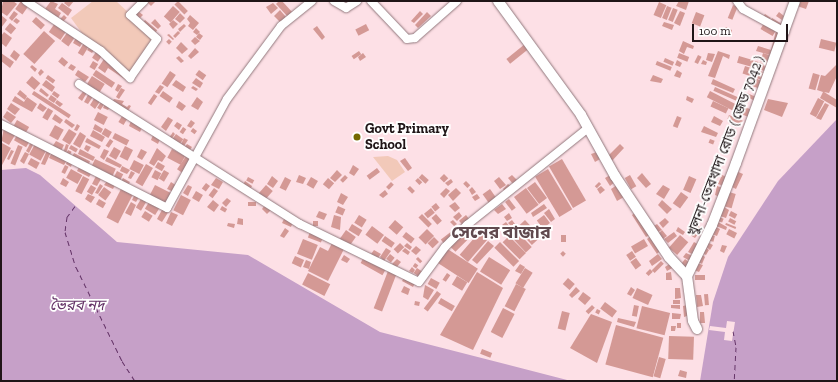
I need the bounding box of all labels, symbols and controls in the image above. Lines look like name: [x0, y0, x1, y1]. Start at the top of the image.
scale bar: [694, 16, 790, 42]
text: 100 m: [699, 24, 731, 38]
street label: খুলনা-তেরখাদা রোড ( জেড 7042 ): [684, 54, 768, 238]
place label: Govt Primary School: [365, 121, 449, 154]
marker: Govt Primary School: [352, 132, 362, 142]
district label: সেনের বাজার: [451, 221, 551, 243]
water label: ভৈরব নদ: [50, 297, 104, 315]

